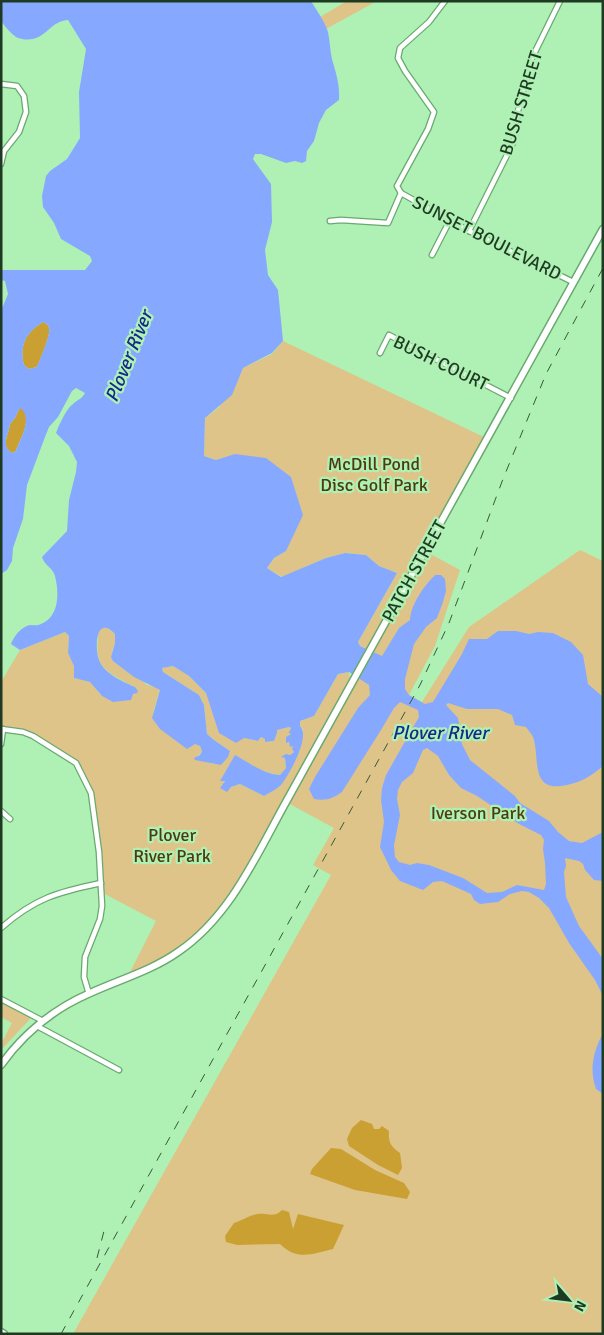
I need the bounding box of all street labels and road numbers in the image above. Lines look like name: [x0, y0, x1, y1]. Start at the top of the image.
street label: BUSH STREET: [495, 48, 547, 158]
street label: SUNSET BOULEVARD: [409, 191, 565, 285]
street label: BUSH COURT: [390, 331, 492, 396]
street label: PATCH STREET: [377, 516, 451, 626]

